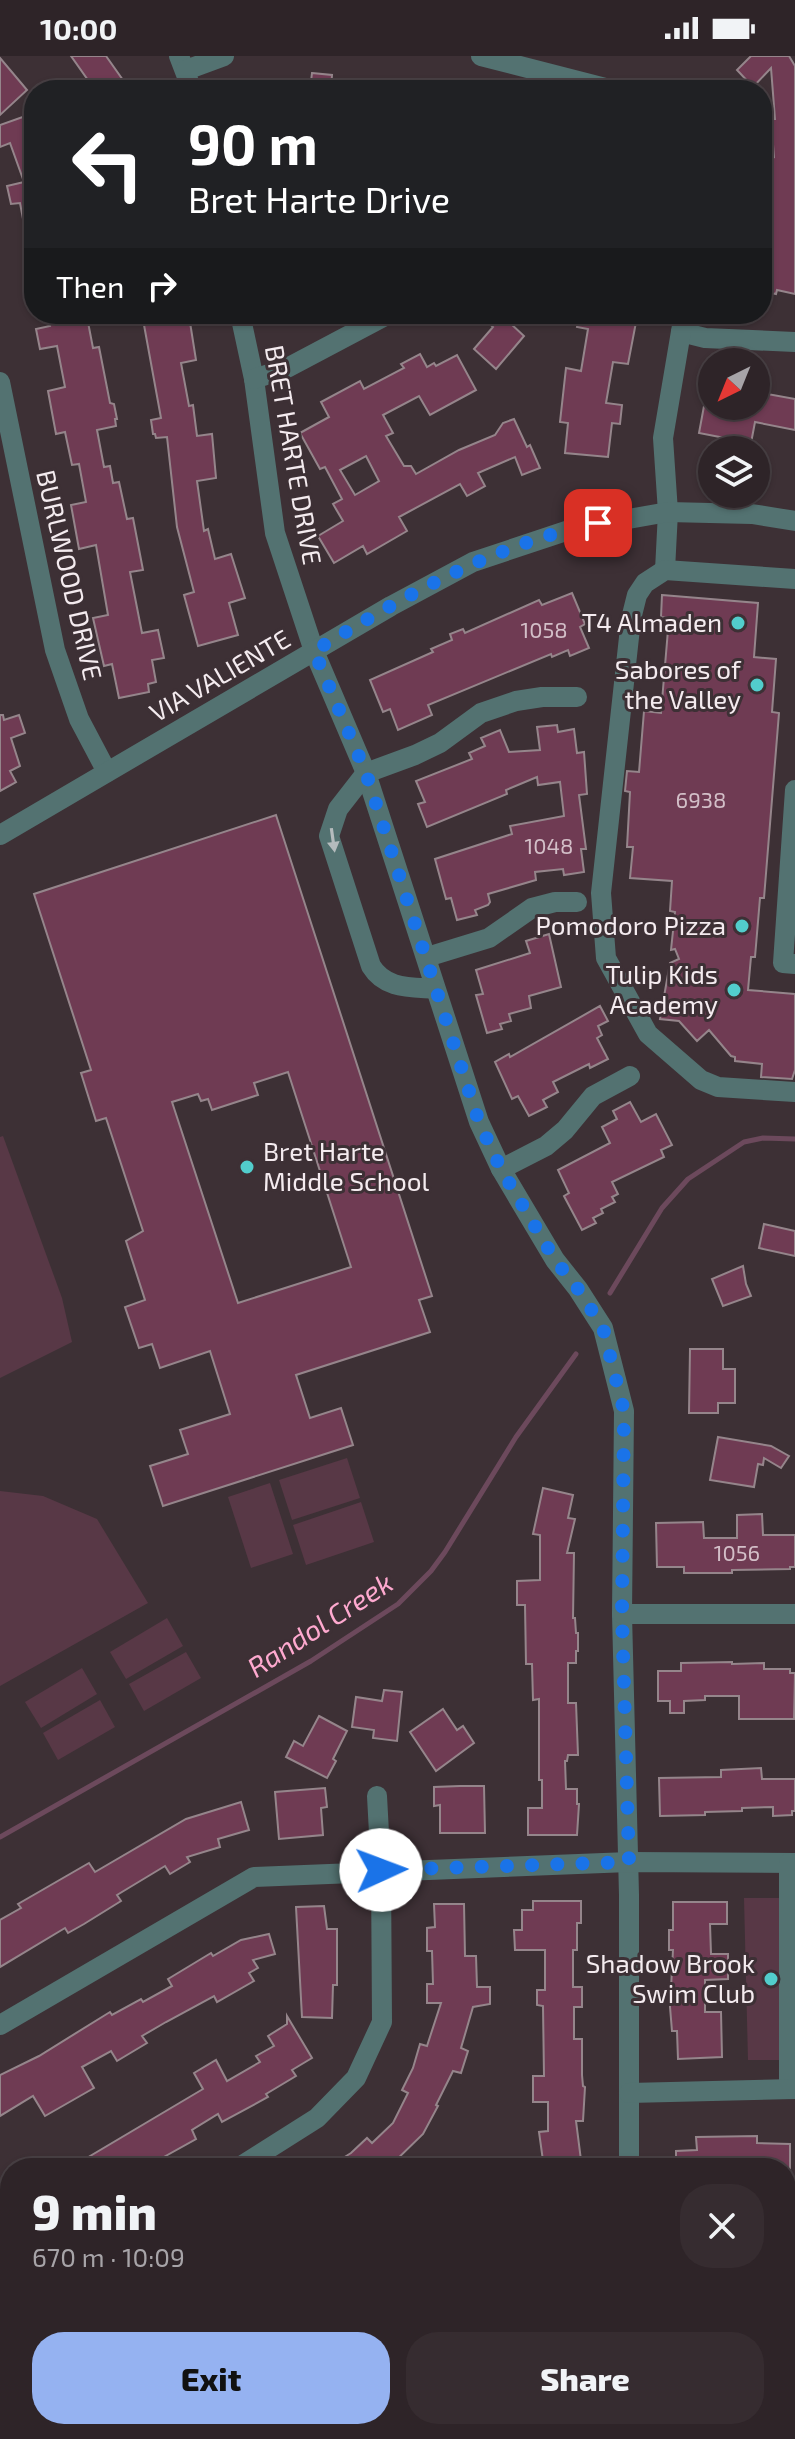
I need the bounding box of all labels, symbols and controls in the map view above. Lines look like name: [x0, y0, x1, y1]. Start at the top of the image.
text: 10:00: [40, 10, 117, 46]
text: 90 m: [188, 109, 318, 176]
icon: left: [56, 112, 160, 216]
text: Bret Harte Drive: [188, 177, 450, 220]
icon: right: [140, 264, 184, 308]
text: Then: [56, 268, 124, 304]
street label: BRET HARTE DRIVE: [260, 343, 329, 567]
north arrow: [698, 348, 770, 420]
map controls: [698, 348, 770, 508]
button: layers: [698, 436, 770, 508]
street label: BURLWOOD DRIVE: [31, 467, 110, 683]
pin: [564, 489, 632, 557]
icon: arrive: [576, 501, 620, 545]
place label: T4 Almaden: [582, 606, 722, 637]
marker: T4 Almaden: [729, 614, 747, 632]
house number: 1058: [520, 616, 568, 642]
street label: VIA VALIENTE: [143, 622, 295, 727]
place label: Sabores of the Valley: [615, 653, 742, 714]
marker: Sabores of the Valley: [748, 676, 766, 694]
house number: 6938: [676, 786, 726, 812]
one-way arrow: [327, 827, 340, 852]
house number: 1048: [525, 832, 573, 858]
place label: Pomodoro Pizza: [536, 909, 726, 940]
marker: Pomodoro Pizza: [733, 917, 751, 935]
place label: Tulip Kids Academy: [605, 958, 718, 1019]
marker: Tulip Kids Academy: [725, 981, 743, 999]
place label: Bret Harte Middle School: [263, 1135, 429, 1196]
marker: Bret Harte Middle School: [238, 1158, 256, 1176]
house number: 1056: [714, 1539, 760, 1565]
water label: Randol Creek: [240, 1565, 398, 1684]
position arrow: [339, 1828, 423, 1912]
place label: Shadow Brook Swim Club: [586, 1947, 755, 2008]
marker: Shadow Brook Swim Club: [762, 1970, 780, 1988]
text: 9 min: [32, 2182, 157, 2240]
button: close: [680, 2184, 764, 2268]
text: 670 m · 10:09: [32, 2241, 185, 2272]
button: Exit: [32, 2332, 390, 2424]
button: Share: [406, 2332, 764, 2424]

